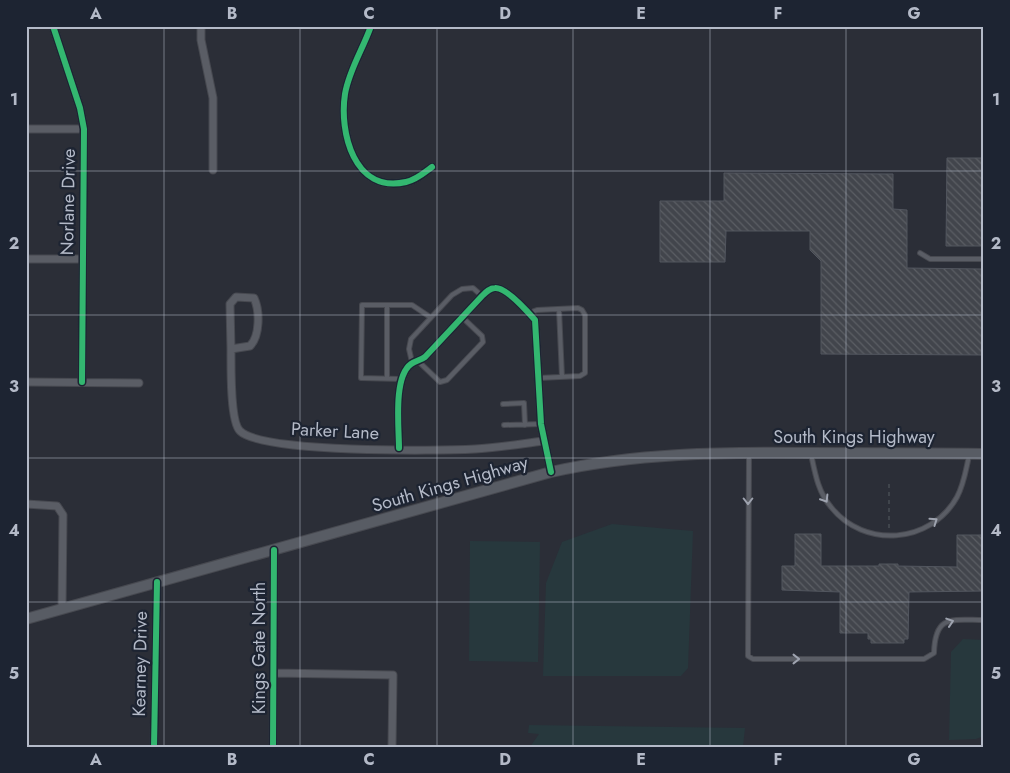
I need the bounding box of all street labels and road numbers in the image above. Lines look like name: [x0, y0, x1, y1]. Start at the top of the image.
street label: Norlane Drive: [54, 148, 82, 256]
street label: Parker Lane: [290, 416, 380, 446]
street label: South Kings Highway: [773, 424, 935, 450]
street label: South Kings Highway: [369, 449, 531, 519]
street label: Kings Gate North: [246, 582, 272, 714]
street label: Kearney Drive: [126, 611, 154, 717]

